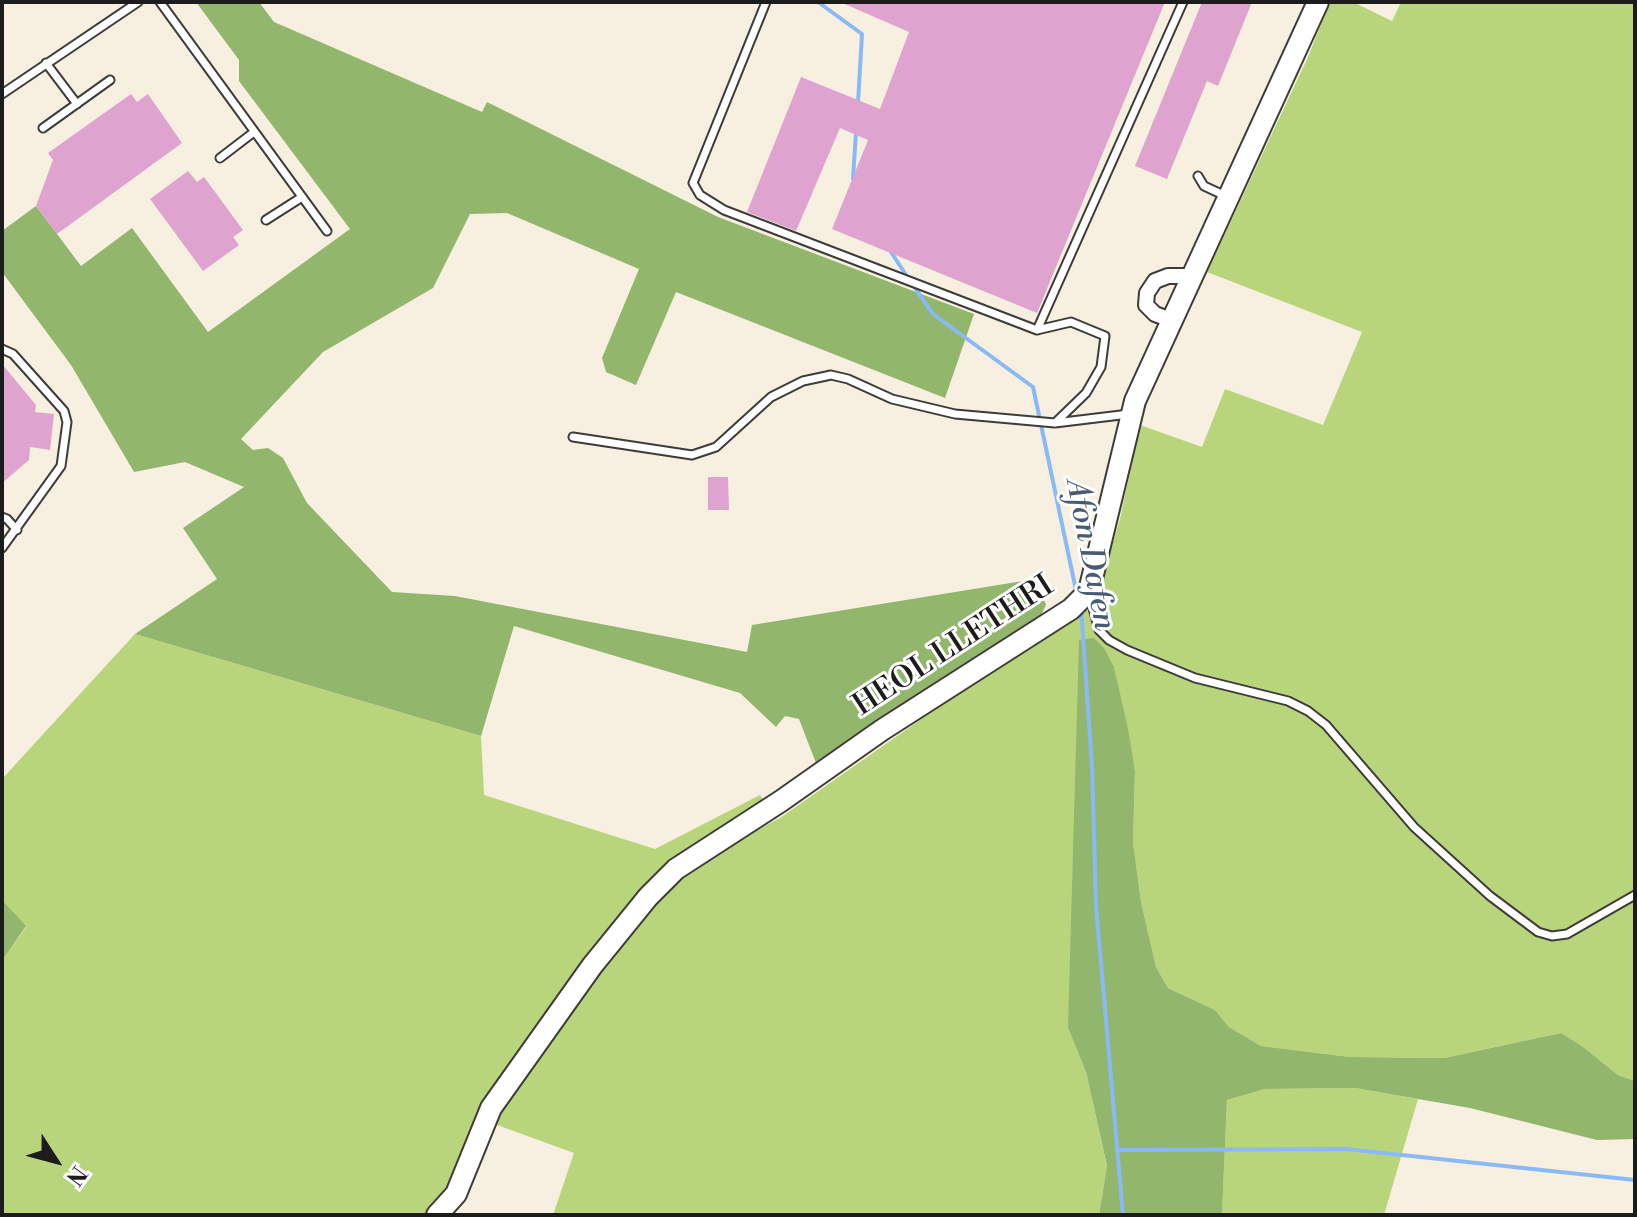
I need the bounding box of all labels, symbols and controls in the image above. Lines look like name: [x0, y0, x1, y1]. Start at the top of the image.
water label: Afon Dafen: [1056, 476, 1122, 634]
street label: HEOL LLETHRI: [847, 569, 1061, 725]
north arrow: [16, 1121, 96, 1201]
text: N: [60, 1160, 92, 1190]

